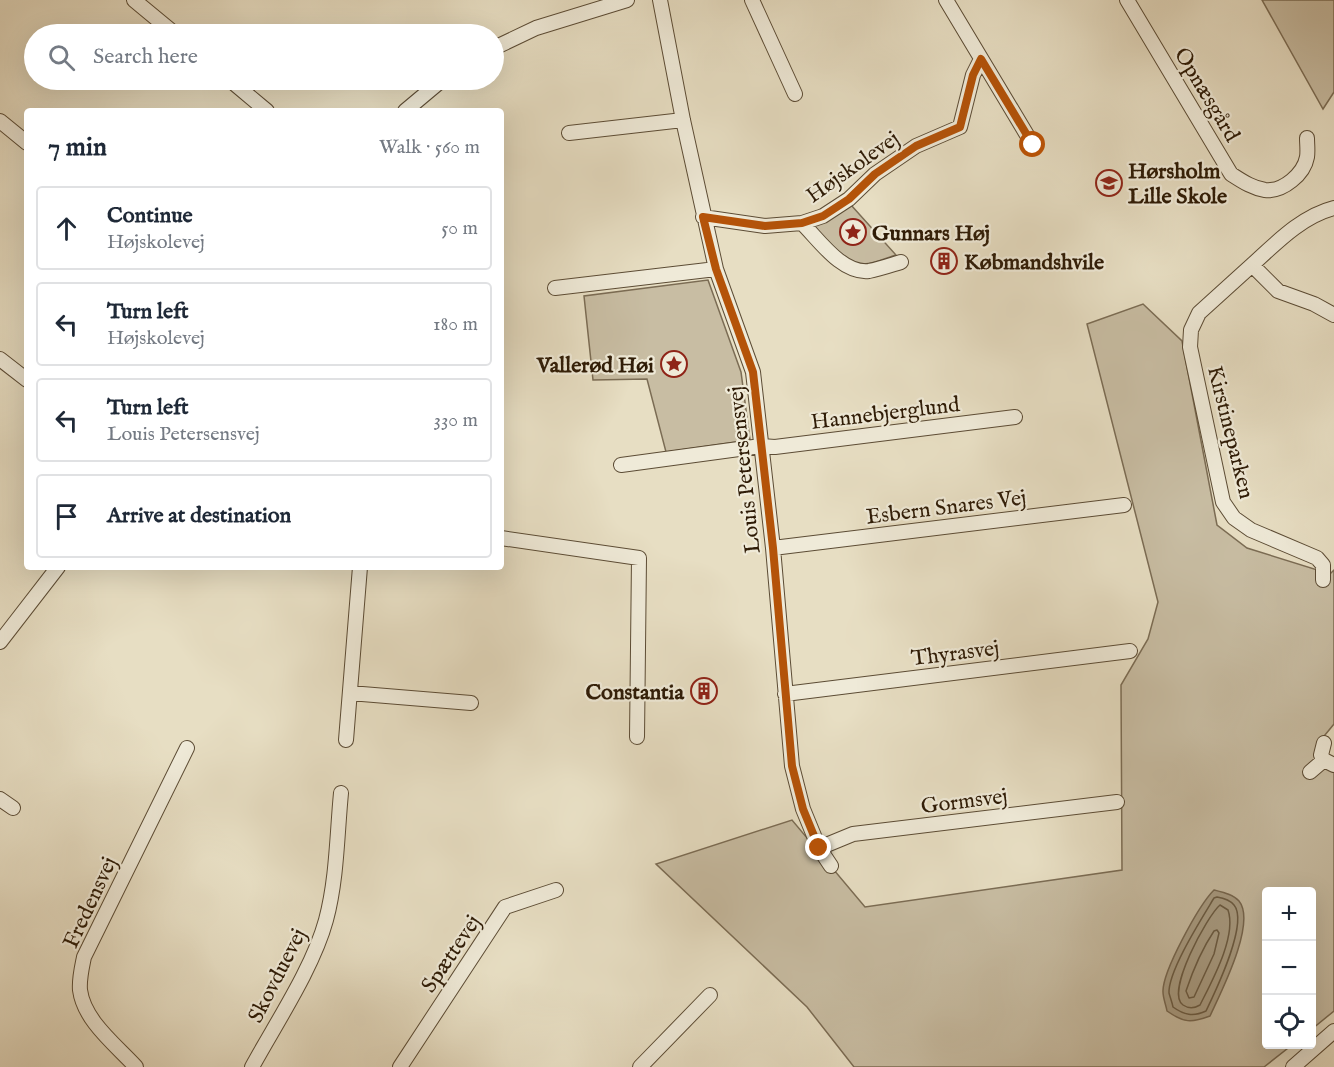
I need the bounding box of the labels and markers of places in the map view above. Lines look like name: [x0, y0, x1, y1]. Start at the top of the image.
place label: Hørsholm Lille Skole: [1128, 158, 1227, 211]
school or university icon: Hørsholm Lille Skole: [1094, 168, 1124, 198]
place icon: Gunnars Høj: [838, 217, 868, 247]
place label: Gunnars Høj: [872, 220, 990, 248]
building icon: Købmandshvile: [929, 246, 959, 276]
place label: Købmandshvile: [964, 249, 1104, 277]
place icon: Vallerød Høi: [659, 349, 689, 379]
place label: Vallerød Høi: [536, 352, 654, 380]
building icon: Constantia: [689, 676, 719, 706]
place label: Constantia: [585, 679, 684, 707]

